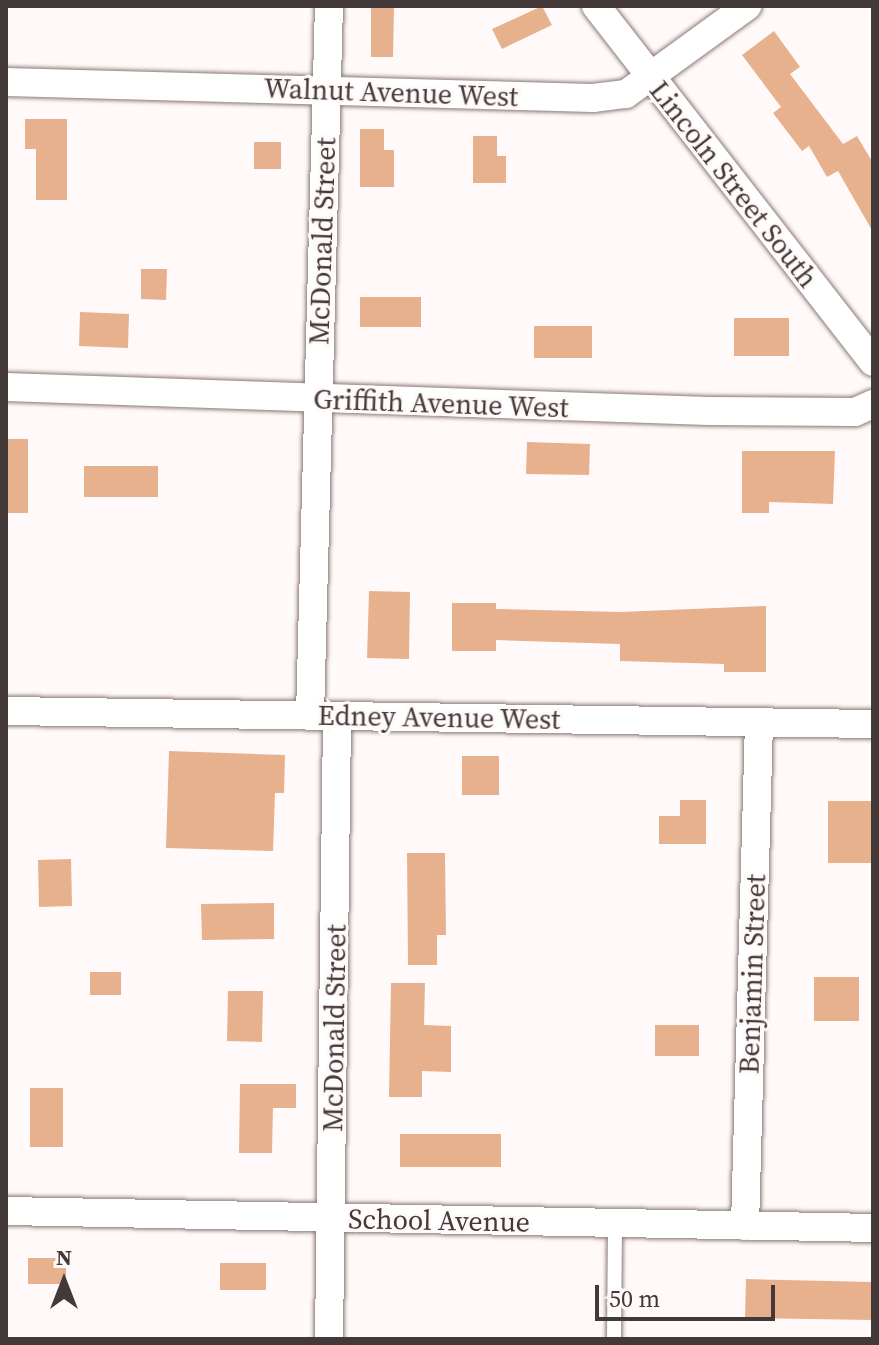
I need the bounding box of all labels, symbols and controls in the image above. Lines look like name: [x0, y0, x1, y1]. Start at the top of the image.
street label: Walnut Avenue West: [263, 71, 519, 113]
street label: Lincoln Street South: [643, 74, 825, 294]
street label: McDonald Street: [302, 137, 342, 345]
street label: Griffith Avenue West: [312, 382, 570, 424]
street label: Edney Avenue West: [317, 698, 561, 736]
street label: Benjamin Street: [732, 873, 772, 1075]
street label: McDonald Street: [315, 924, 353, 1132]
street label: School Avenue: [348, 1202, 530, 1238]
north arrow: [24, 1241, 104, 1321]
text: N: [56, 1242, 72, 1272]
scale bar: [599, 1269, 779, 1319]
text: 50 m: [609, 1282, 660, 1315]

